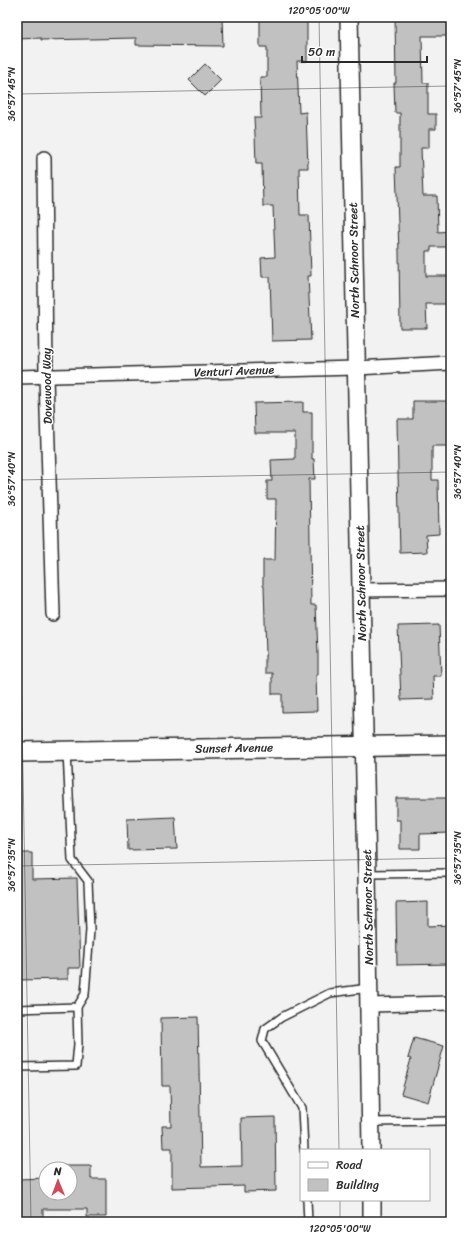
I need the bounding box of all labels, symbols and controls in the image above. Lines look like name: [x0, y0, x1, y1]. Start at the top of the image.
text: 120°05'00"W: [288, 2, 350, 20]
scale bar: [302, 38, 427, 64]
text: 50 m: [308, 41, 335, 63]
text: 36°57'45"N: [449, 59, 467, 113]
text: 36°57'45"N: [3, 67, 21, 121]
street label: North Schnoor Street: [342, 202, 366, 318]
street label: Dovewood Way: [35, 347, 59, 424]
street label: Venturi Avenue: [194, 359, 275, 383]
text: 36°57'40"N: [449, 445, 467, 499]
text: 36°57'40"N: [3, 452, 21, 506]
street label: North Schnoor Street: [349, 525, 373, 641]
street label: Sunset Avenue: [195, 736, 273, 760]
text: 36°57'35"N: [449, 831, 467, 885]
text: 36°57'35"N: [3, 838, 21, 892]
street label: North Schnoor Street: [356, 849, 380, 965]
legend: [300, 1149, 430, 1201]
text: Road: [336, 1154, 363, 1176]
north arrow: [38, 1161, 78, 1201]
text: N: [53, 1162, 62, 1181]
text: Building: [336, 1174, 379, 1196]
text: 120°05'00"W: [309, 1220, 371, 1238]

